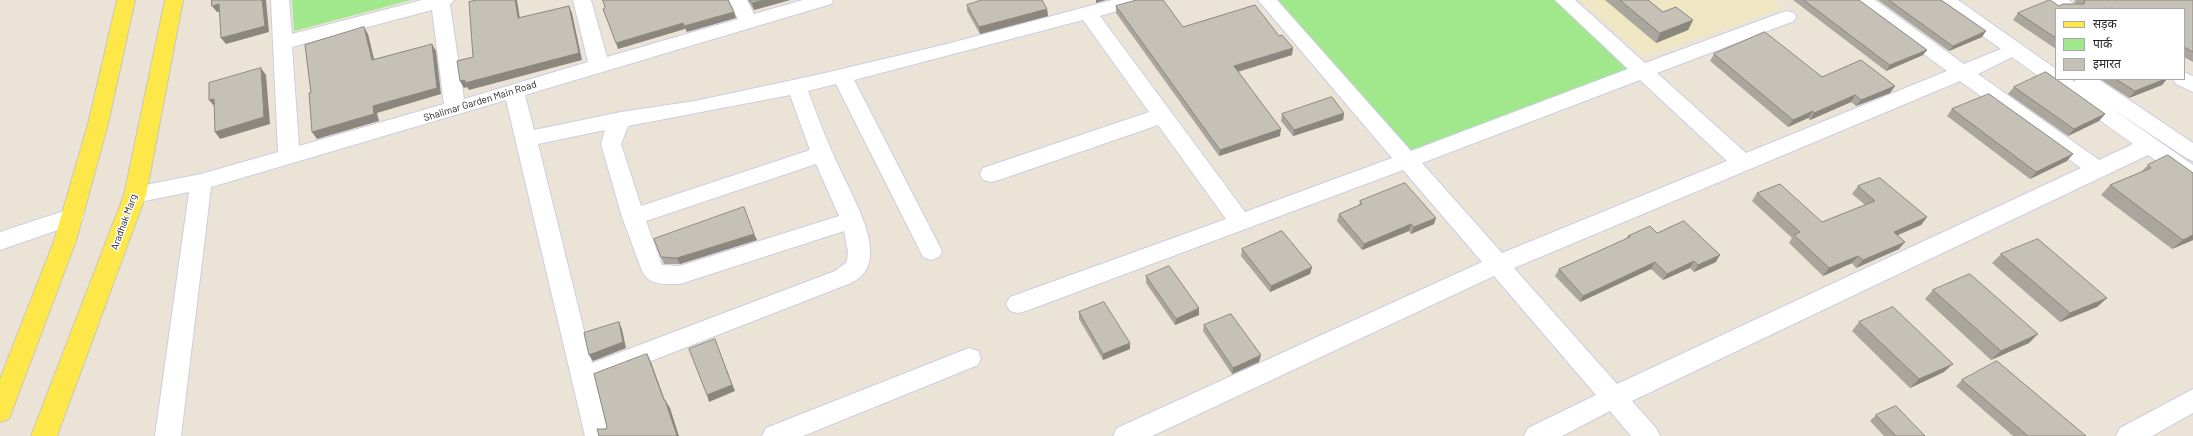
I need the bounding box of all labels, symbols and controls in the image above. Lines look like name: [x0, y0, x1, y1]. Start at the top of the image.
legend: [2055, 8, 2185, 80]
text: सड़क: [2093, 16, 2117, 30]
text: पार्क: [2093, 36, 2112, 50]
text: इमारत: [2093, 56, 2121, 70]
street label: Shalimar Garden Main Road: [422, 78, 538, 124]
street label: Aradhak Marg: [108, 192, 140, 252]

